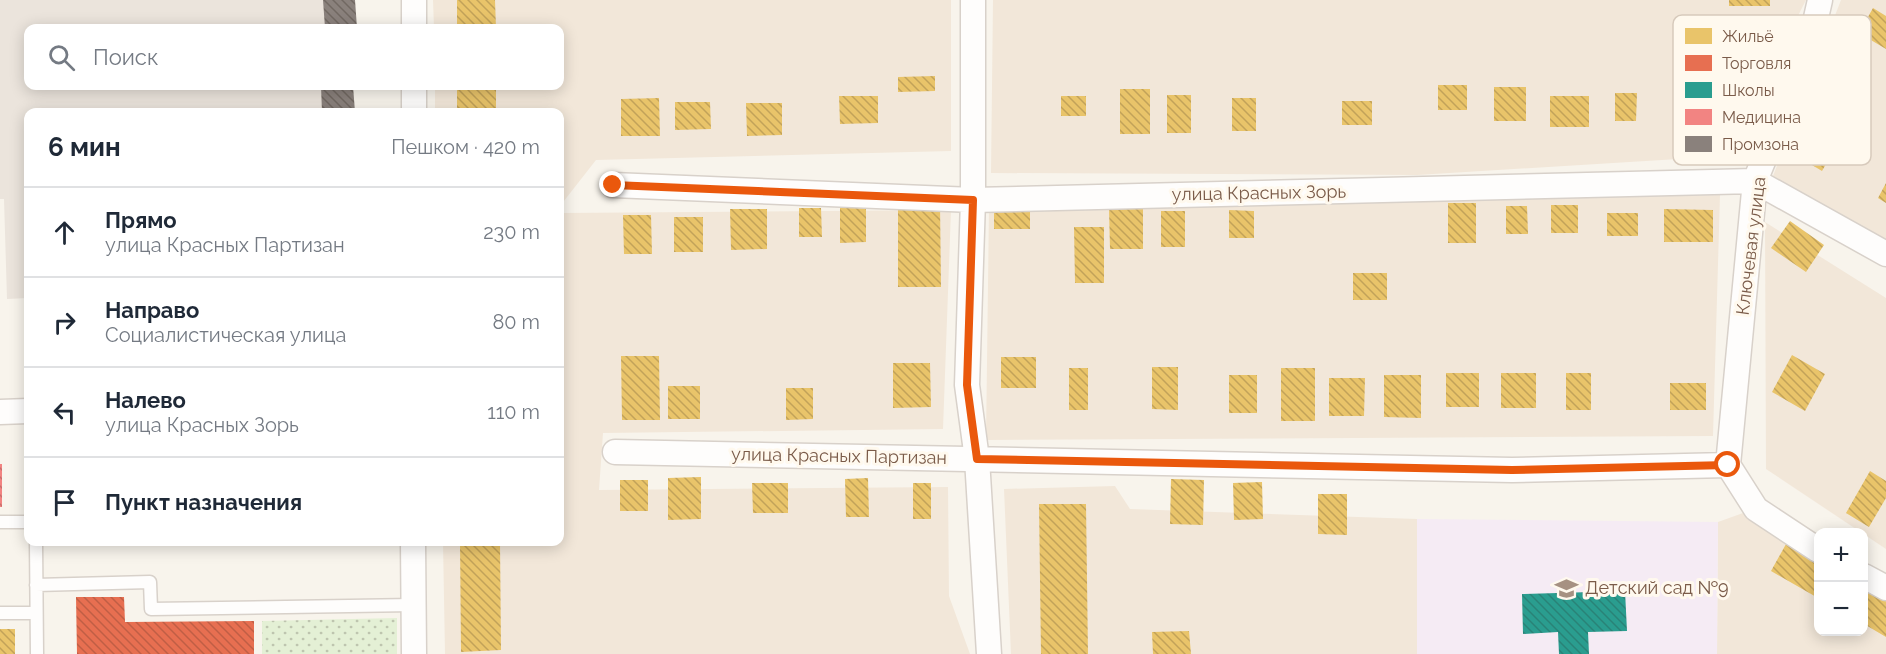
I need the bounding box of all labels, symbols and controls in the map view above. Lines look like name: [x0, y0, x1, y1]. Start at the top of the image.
legend: [1673, 15, 1871, 165]
search box: [24, 24, 564, 90]
text: Жильё: [1722, 27, 1774, 46]
icon: search: [45, 41, 78, 74]
text: Поиск: [93, 44, 158, 70]
text: Торговля: [1722, 54, 1791, 73]
text: Школы: [1722, 81, 1775, 100]
text: Медицина: [1722, 108, 1801, 127]
text: 6 мин: [48, 132, 121, 162]
text: Пешком · 420 m: [391, 135, 540, 159]
text: Промзона: [1722, 135, 1799, 154]
route end: [599, 171, 625, 197]
street label: Ключевая улица: [1732, 176, 1769, 316]
street label: улица Красных Зорь: [1172, 180, 1347, 205]
text: Прямо: [105, 207, 177, 233]
icon: ahead: [48, 216, 81, 249]
text: 230 m: [483, 220, 540, 244]
text: улица Красных Партизан: [105, 233, 345, 257]
text: Направо: [105, 297, 199, 323]
icon: right: [48, 306, 81, 339]
text: 80 m: [492, 310, 540, 334]
text: Социалистическая улица: [105, 323, 346, 347]
text: Налево: [105, 387, 186, 413]
icon: left: [48, 396, 81, 429]
text: 110 m: [487, 400, 540, 424]
text: улица Красных Зорь: [105, 413, 299, 437]
street label: улица Красных Партизан: [731, 443, 947, 468]
route start: [1714, 451, 1740, 477]
icon: arrive: [48, 486, 81, 519]
text: Пункт назначения: [105, 489, 302, 515]
map controls: [1814, 528, 1868, 636]
button: +: [1814, 528, 1868, 582]
school or university icon: Детский сад №9: [1554, 575, 1580, 601]
place label: Детский сад №9: [1585, 577, 1729, 598]
button: −: [1814, 582, 1868, 636]

